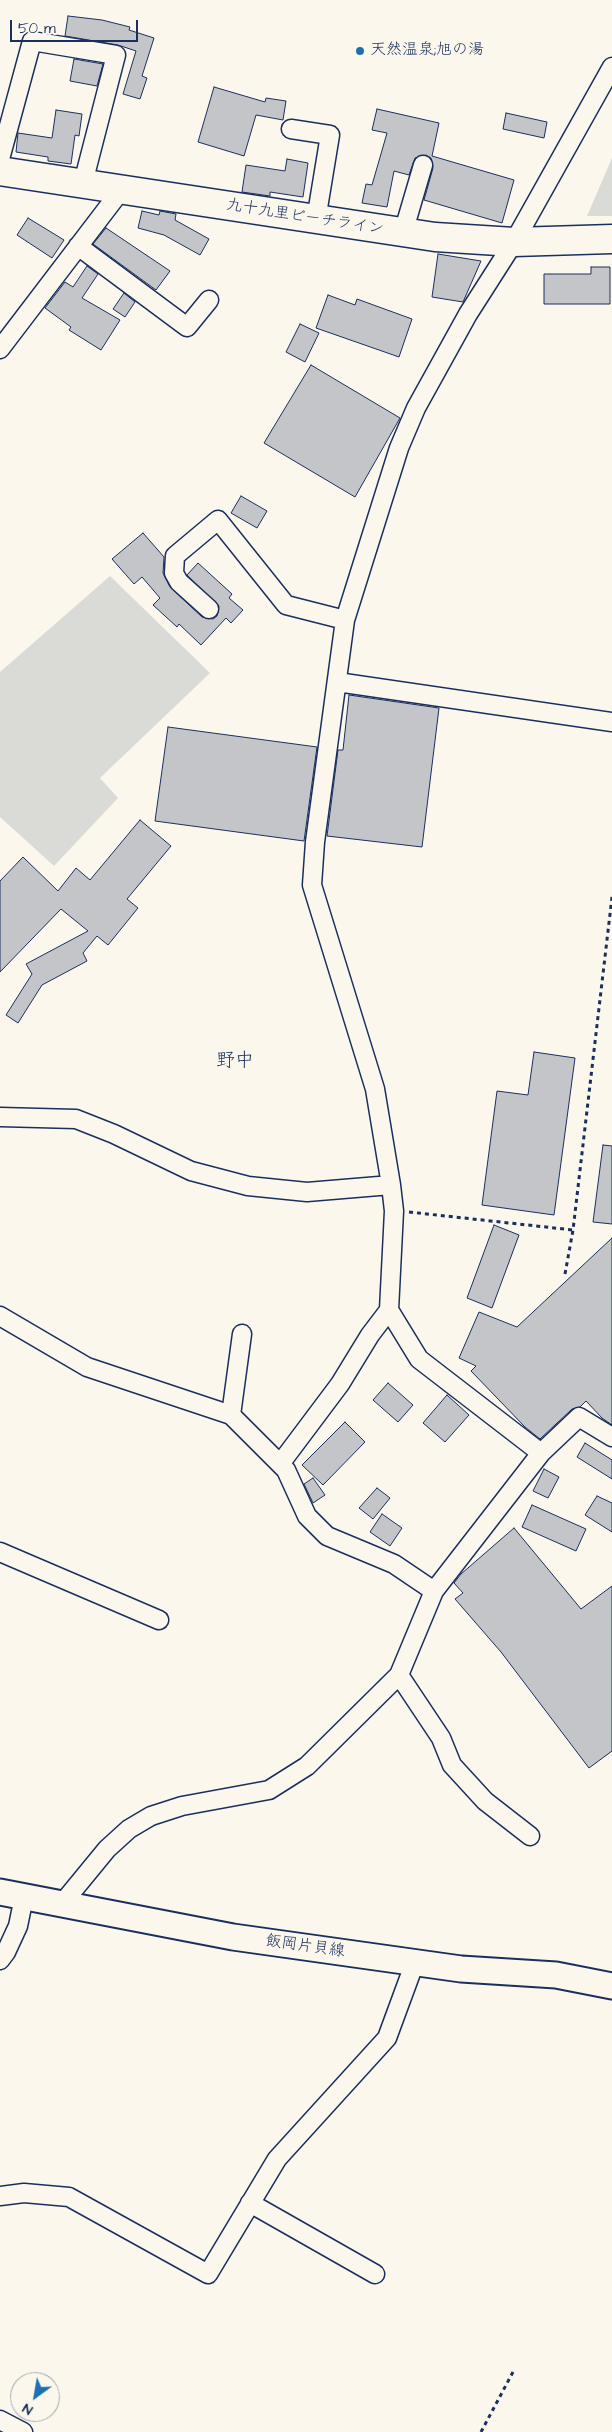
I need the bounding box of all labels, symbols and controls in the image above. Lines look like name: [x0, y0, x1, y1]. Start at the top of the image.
scale bar: [12, 10, 140, 42]
text: 50 m: [18, 18, 56, 39]
place label: 天然温泉;旭の湯: [370, 41, 484, 61]
marker: 天然温泉;旭の湯: [354, 45, 366, 57]
street label: 九十九里ビーチライン: [225, 196, 385, 240]
district label: 野中: [216, 1051, 254, 1073]
street label: 飯岡片貝線: [264, 1932, 346, 1962]
north arrow: [10, 2372, 60, 2422]
text: N: [19, 2398, 37, 2420]

